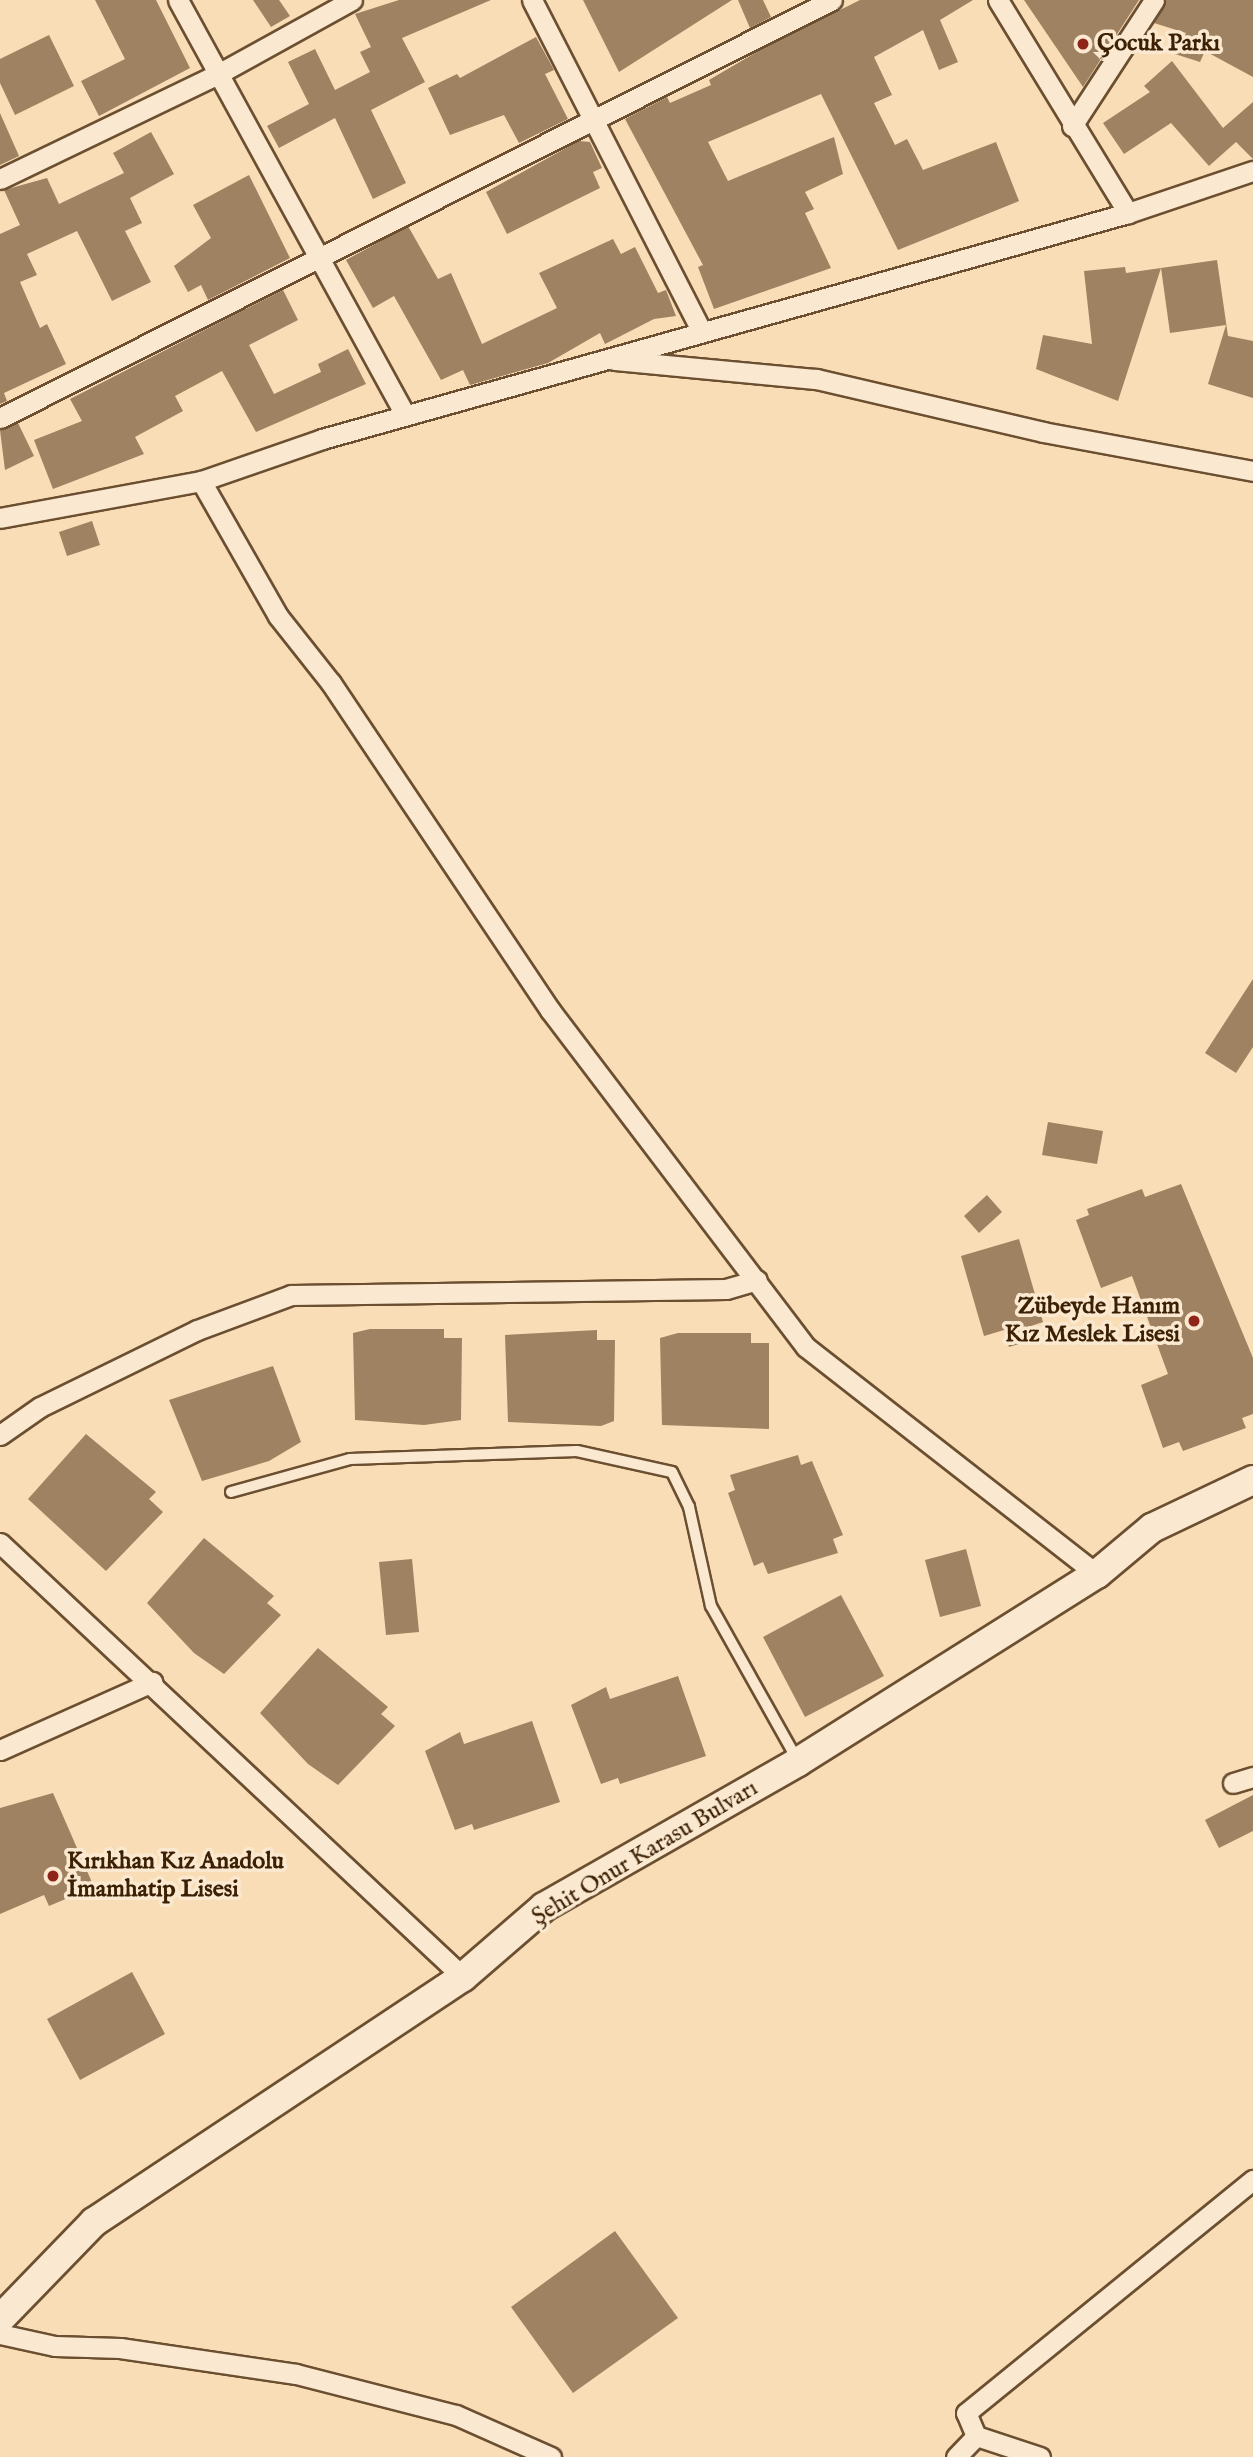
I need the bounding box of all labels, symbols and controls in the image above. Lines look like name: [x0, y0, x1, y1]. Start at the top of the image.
place label: Çocuk Parkı: [1097, 30, 1220, 58]
marker: Çocuk Parkı: [1075, 36, 1091, 52]
place label: Zübeyde Hanım Kız Meslek Lisesi: [1005, 1293, 1180, 1349]
marker: Zübeyde Hanım Kız Meslek Lisesi: [1186, 1313, 1202, 1329]
street label: Şehit Onur Karasu Bulvarı: [527, 1774, 763, 1932]
place label: Kırıkhan Kız Anadolu İmamhatip Lisesi: [67, 1848, 284, 1904]
marker: Kırıkhan Kız Anadolu İmamhatip Lisesi: [45, 1868, 61, 1884]

